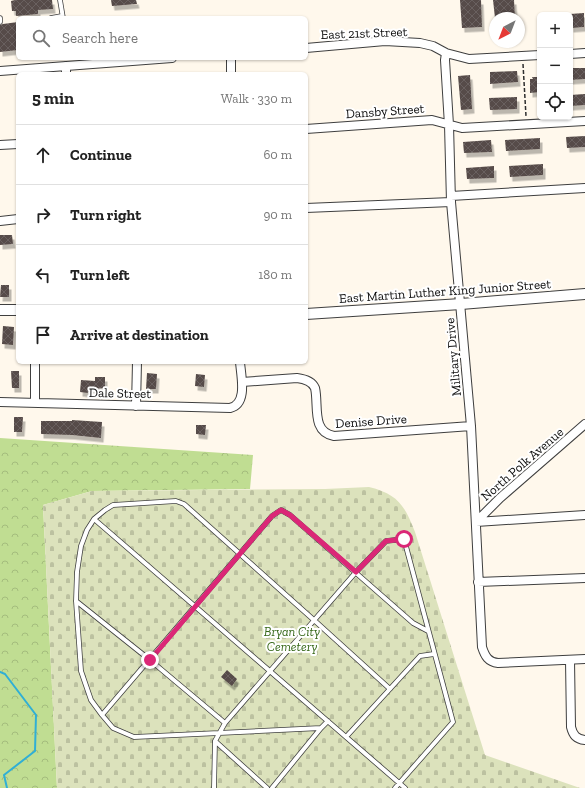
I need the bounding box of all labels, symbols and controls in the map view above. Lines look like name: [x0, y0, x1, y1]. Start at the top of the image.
north arrow: [489, 12, 525, 48]
map controls: [537, 12, 573, 120]
button: +: [537, 12, 573, 48]
search box: [16, 16, 308, 60]
street label: East 21st Street: [320, 24, 408, 42]
icon: search: [30, 27, 52, 49]
text: Search here: [62, 29, 138, 47]
button: −: [537, 48, 573, 84]
button: locate: [537, 84, 573, 120]
text: 5 min: [32, 88, 74, 108]
text: Walk · 330 m: [221, 91, 292, 106]
street label: Dansby Street: [345, 101, 425, 121]
icon: ahead: [32, 144, 54, 166]
text: Continue: [70, 146, 132, 164]
text: 60 m: [263, 147, 292, 162]
icon: right: [32, 204, 54, 226]
text: Turn right: [70, 206, 141, 224]
text: 90 m: [263, 207, 292, 222]
icon: left: [32, 264, 54, 286]
text: Turn left: [70, 266, 130, 284]
text: 180 m: [258, 267, 292, 282]
street label: East Martin Luther King Junior Street: [339, 276, 552, 306]
street label: Military Drive: [442, 317, 464, 397]
icon: arrive: [32, 324, 54, 346]
text: Arrive at destination: [70, 326, 209, 344]
street label: Dale Street: [89, 385, 151, 401]
street label: Denise Drive: [335, 411, 407, 431]
street label: North Polk Avenue: [478, 424, 566, 504]
route start: [395, 530, 413, 548]
park label: Bryan City Cemetery: [264, 624, 320, 654]
route end: [141, 651, 159, 669]

